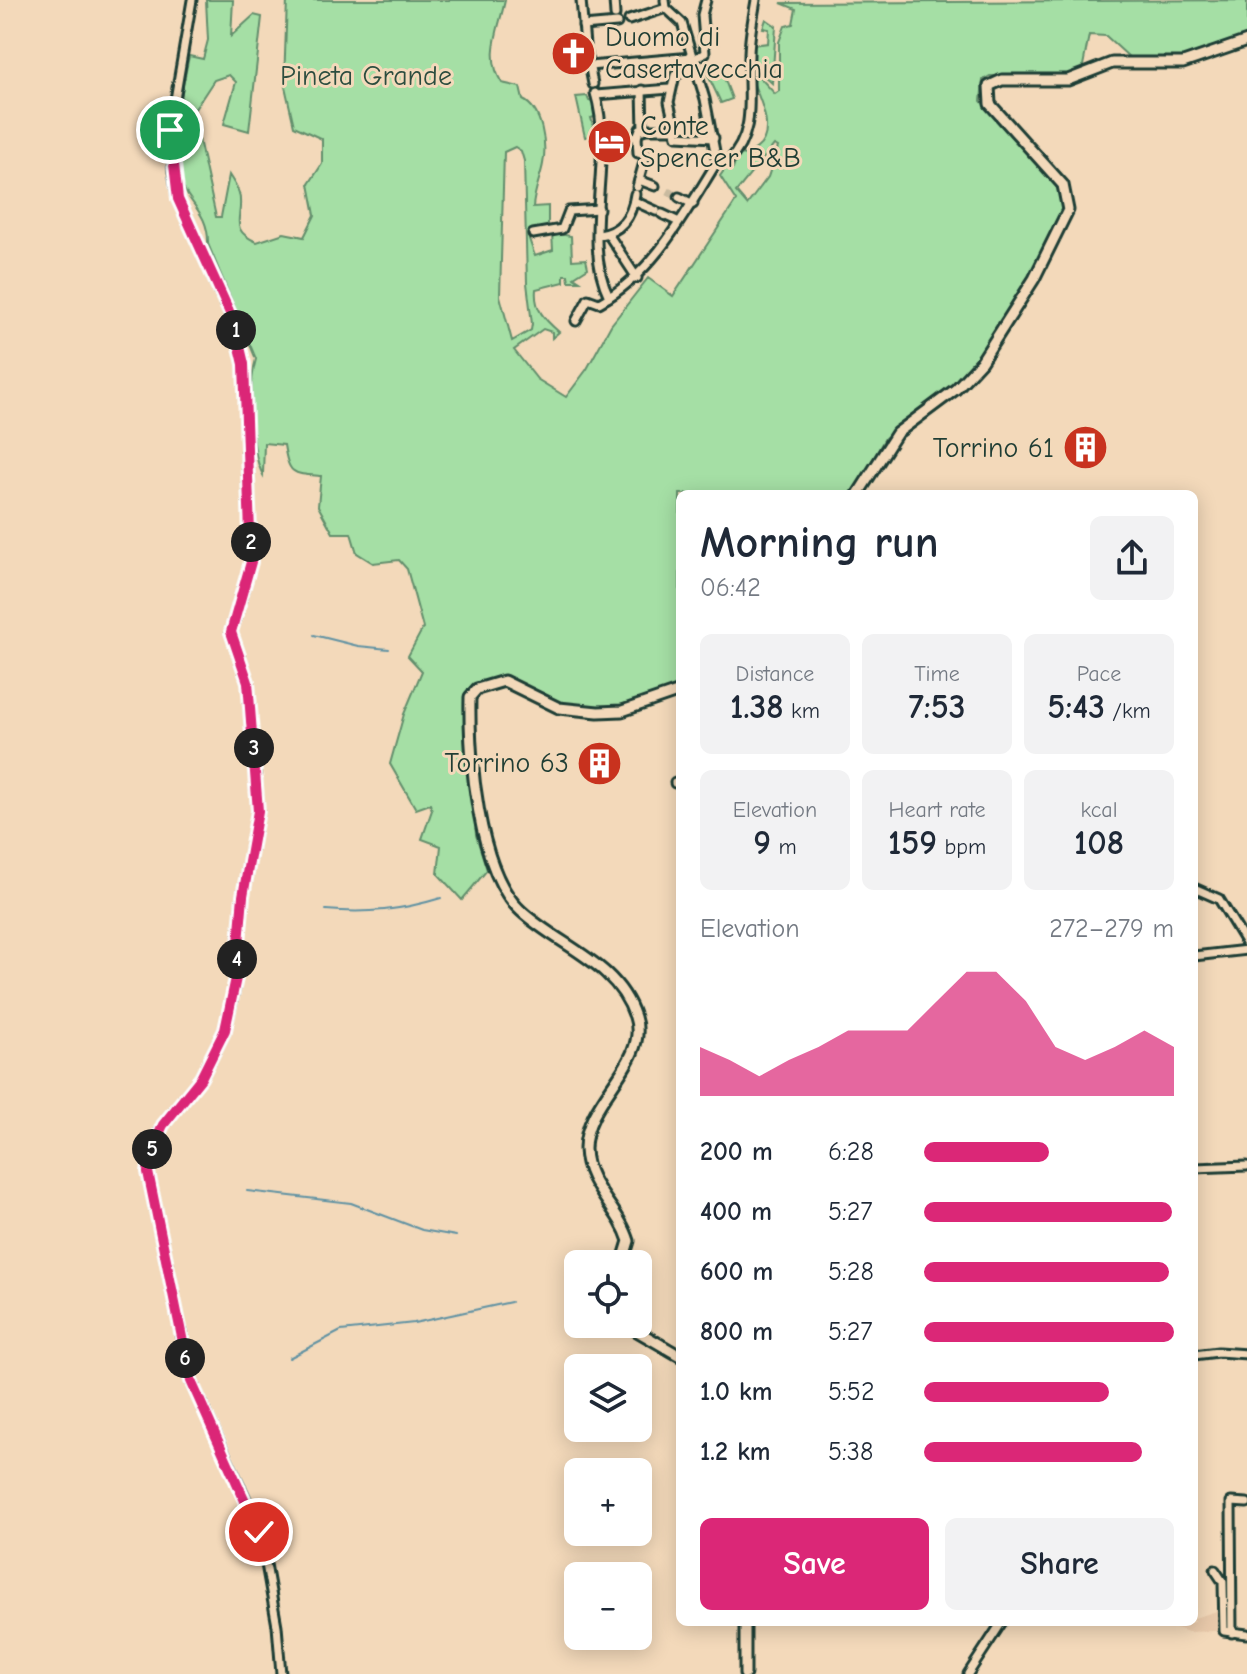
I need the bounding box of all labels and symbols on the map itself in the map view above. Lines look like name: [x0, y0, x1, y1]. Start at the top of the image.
place label: Duomo di Casertavecchia: [605, 21, 783, 85]
church icon: Duomo di Casertavecchia: [550, 29, 598, 77]
park label: Pineta Grande: [280, 60, 452, 92]
pin: [136, 96, 204, 164]
place label: Conte Spencer B&B: [640, 110, 801, 174]
hotel icon: Conte Spencer B&B: [585, 118, 633, 166]
pin: 1: [216, 310, 256, 350]
building icon: Torrino 61: [1061, 424, 1109, 472]
place label: Torrino 61: [933, 432, 1054, 464]
pin: 2: [231, 522, 271, 562]
pin: 3: [234, 728, 274, 768]
building icon: Torrino 63: [576, 739, 624, 787]
place label: Torrino 63: [445, 747, 569, 779]
pin: 4: [217, 939, 257, 979]
pin: 5: [132, 1129, 172, 1169]
pin: 6: [165, 1338, 205, 1378]
pin: [225, 1498, 293, 1566]

